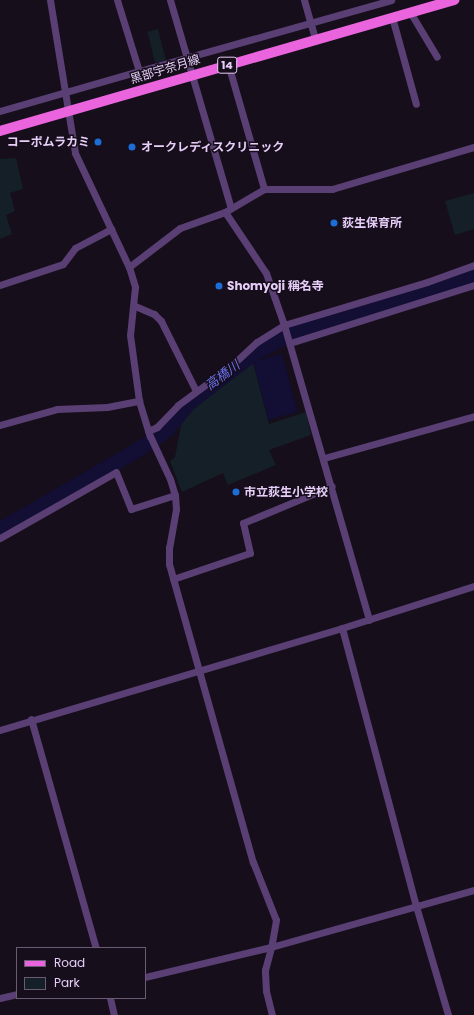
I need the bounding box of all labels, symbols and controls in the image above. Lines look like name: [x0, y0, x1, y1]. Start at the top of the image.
street label: 黒部宇奈月線: [128, 52, 202, 86]
road number: 14: [217, 56, 237, 74]
place label: コーポムラカミ: [6, 135, 90, 149]
marker: コーポムラカミ: [93, 137, 103, 147]
place label: オークレディスクリニック: [141, 140, 285, 154]
marker: オークレディスクリニック: [126, 141, 138, 153]
place label: 荻生保育所: [342, 216, 402, 230]
marker: 荻生保育所: [329, 218, 339, 228]
place label: Shomyoji 稱名寺: [227, 279, 324, 293]
marker: Shomyoji 稱名寺: [214, 281, 224, 291]
water label: 高橋川: [203, 358, 243, 394]
place label: 市立荻生小学校: [244, 485, 328, 499]
marker: 市立荻生小学校: [231, 487, 241, 497]
legend: [16, 947, 146, 999]
text: Road: [54, 954, 85, 971]
text: Park: [54, 974, 80, 991]

